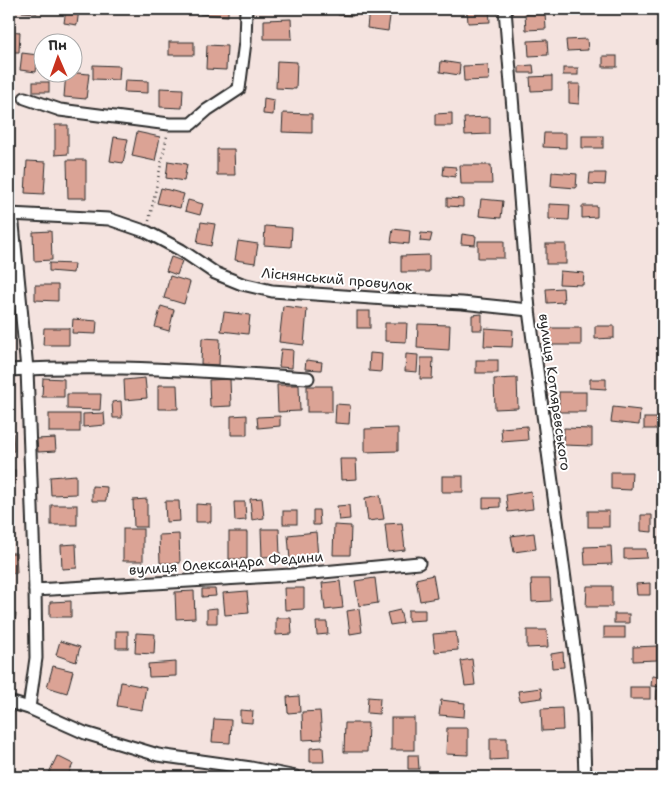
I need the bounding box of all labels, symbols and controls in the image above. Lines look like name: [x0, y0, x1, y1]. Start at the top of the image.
north arrow: [32, 32, 82, 82]
text: Пн: [48, 36, 67, 54]
street label: Ліснянський провулок: [261, 263, 414, 295]
street label: вулиця Котляревського: [535, 312, 575, 472]
street label: вулиця Олександра Федини: [128, 547, 324, 579]

